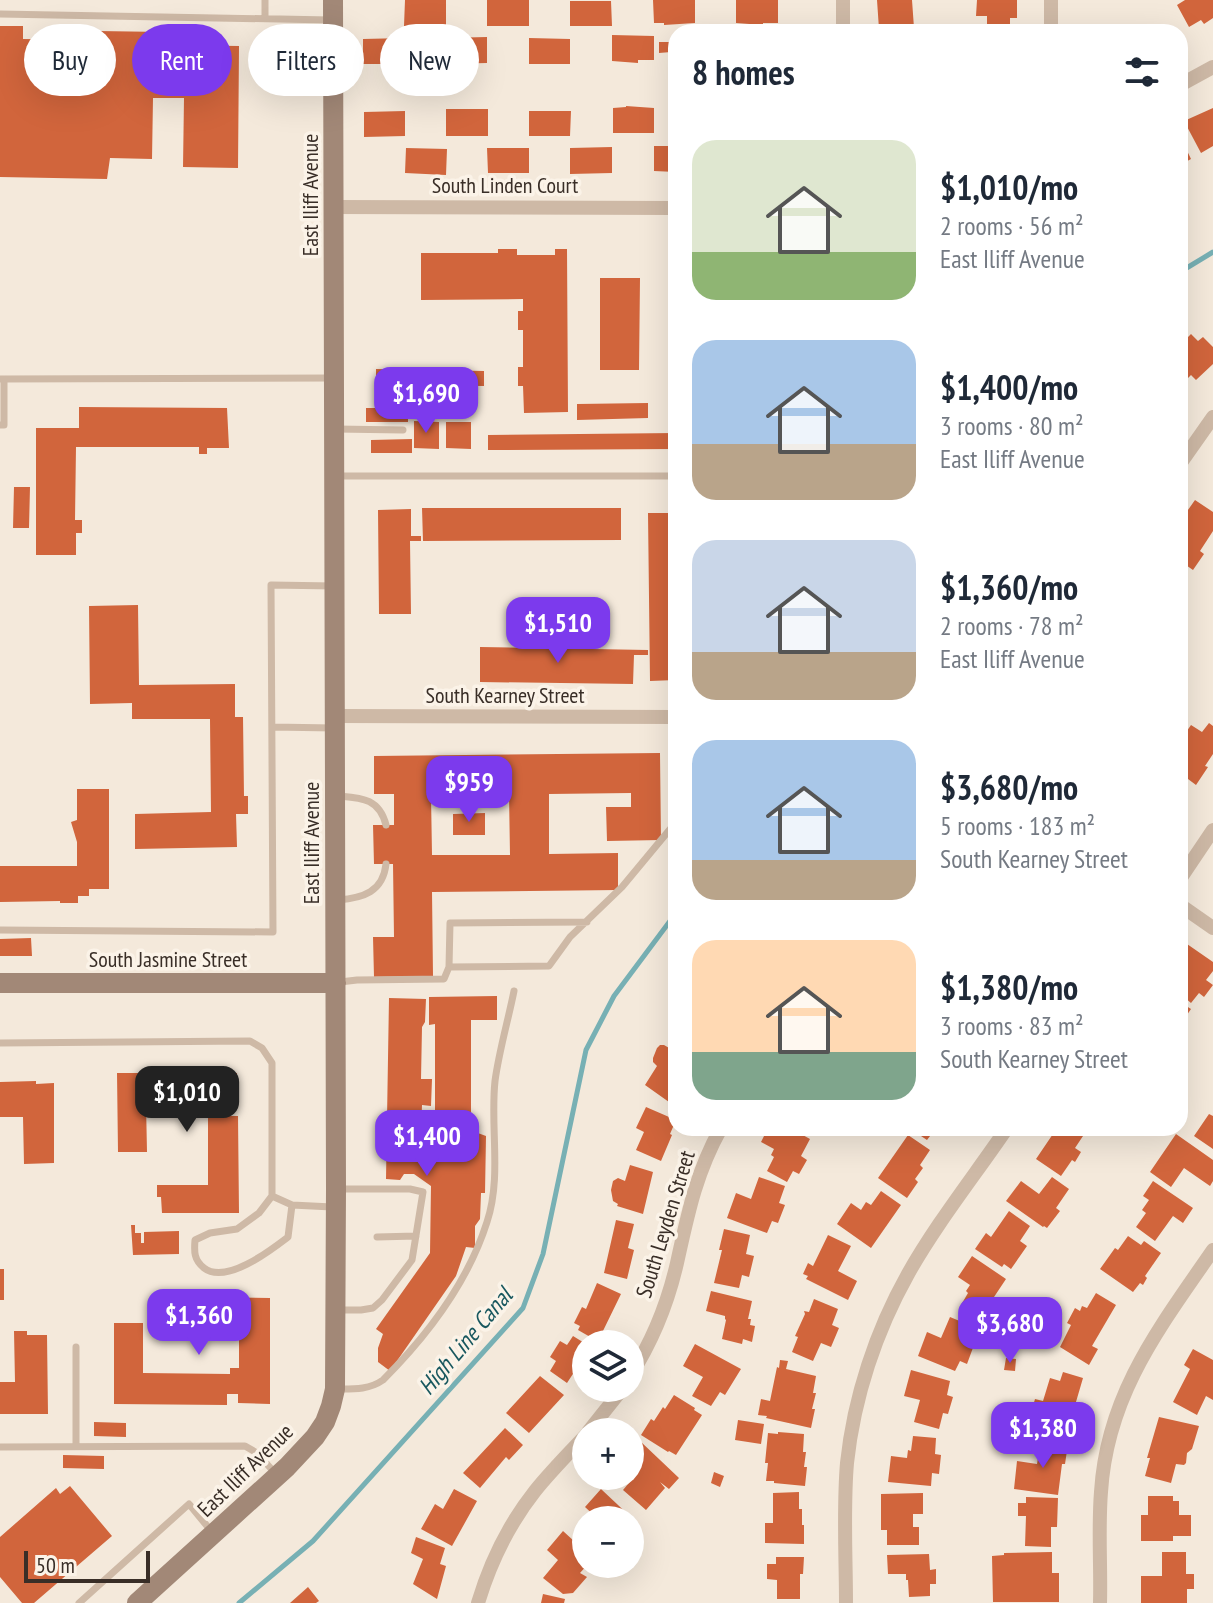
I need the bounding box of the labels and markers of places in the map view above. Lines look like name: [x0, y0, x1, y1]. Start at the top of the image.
pin: $1,690: [361, 367, 491, 435]
pin: $1,510: [493, 597, 623, 665]
pin: $959: [422, 756, 516, 824]
pin: $1,010: [122, 1066, 252, 1134]
pin: $1,400: [362, 1110, 492, 1178]
pin: $1,360: [134, 1289, 264, 1357]
pin: $3,680: [945, 1297, 1075, 1365]
pin: $1,380: [978, 1402, 1108, 1470]

